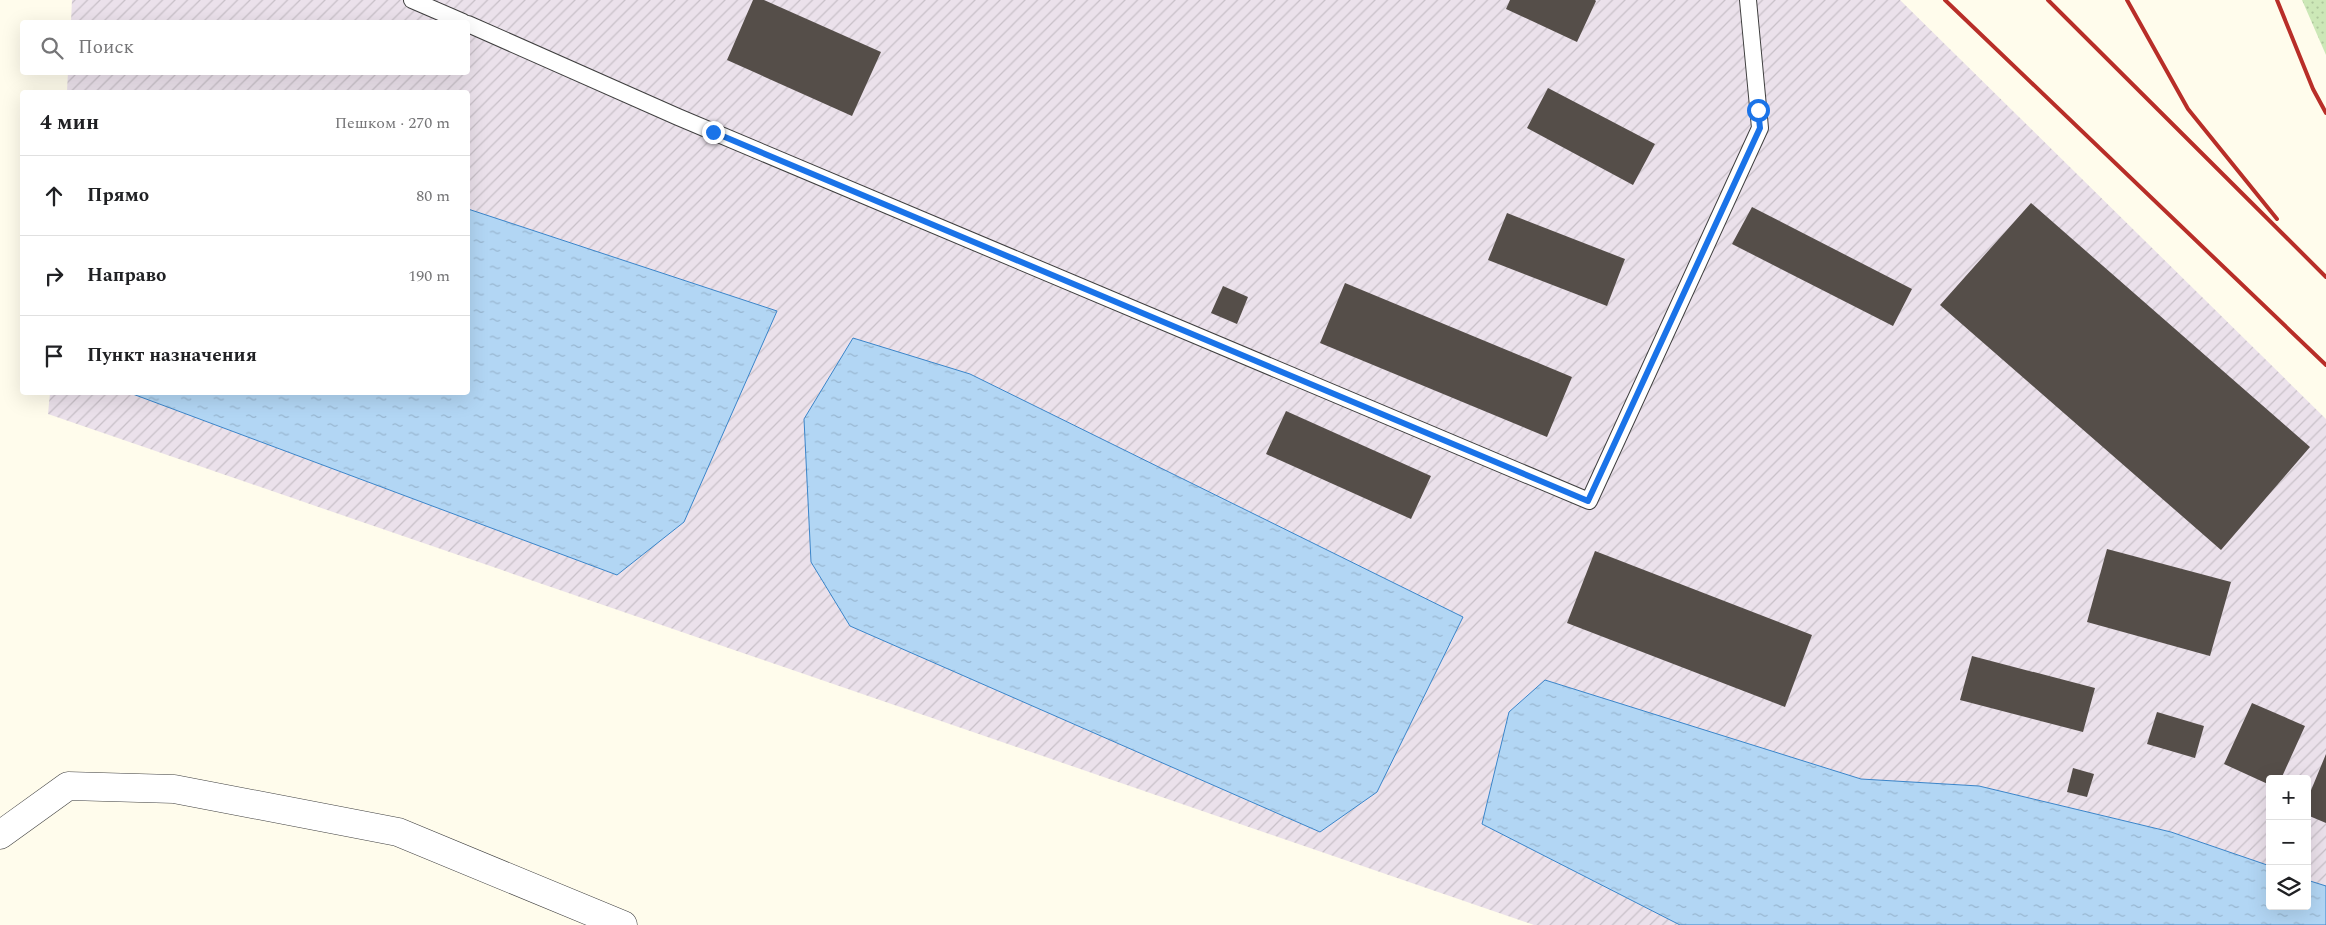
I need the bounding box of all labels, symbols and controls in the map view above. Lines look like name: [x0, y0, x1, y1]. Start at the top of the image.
search box: [20, 20, 470, 75]
text: Поиск: [78, 33, 134, 62]
icon: search: [38, 34, 66, 62]
route start: [1747, 99, 1770, 122]
text: 4 мин: [40, 107, 99, 139]
text: Пешком · 270 m: [335, 111, 450, 135]
route end: [702, 121, 725, 144]
text: Прямо: [87, 181, 149, 210]
icon: ahead: [40, 182, 68, 210]
text: 80 m: [416, 184, 450, 208]
text: Направо: [87, 261, 166, 290]
icon: right: [40, 262, 68, 290]
text: 190 m: [408, 264, 450, 288]
text: Пункт назначения: [87, 341, 257, 370]
icon: arrive: [40, 342, 68, 370]
map controls: [2266, 775, 2311, 910]
button: +: [2266, 775, 2311, 820]
button: −: [2266, 820, 2311, 865]
button: layers: [2266, 865, 2311, 910]

